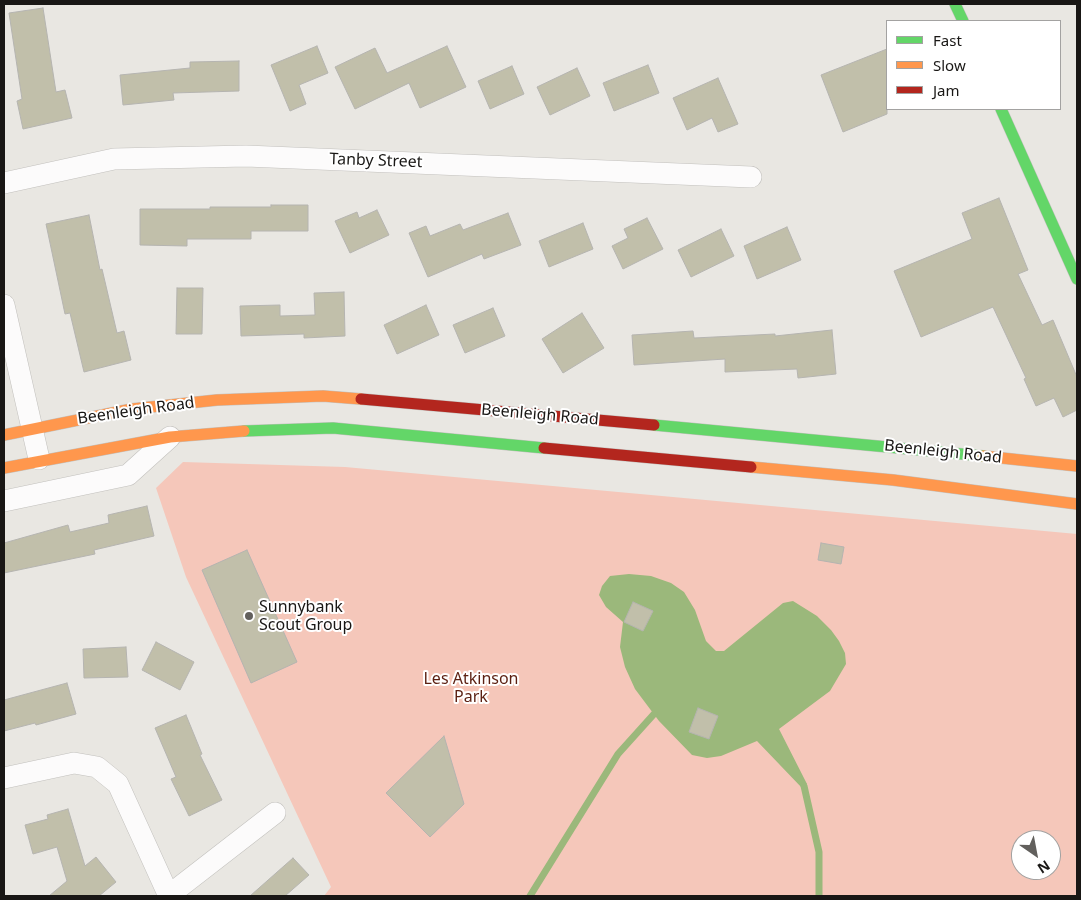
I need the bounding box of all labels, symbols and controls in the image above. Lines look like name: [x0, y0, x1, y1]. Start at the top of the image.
legend: [886, 20, 1061, 110]
text: Fast: [933, 30, 962, 50]
text: Slow: [933, 55, 966, 75]
text: Jam: [933, 80, 960, 100]
street label: Tanby Street: [329, 150, 423, 172]
street label: Beenleigh Road: [76, 393, 196, 429]
street label: Beenleigh Road: [480, 400, 600, 430]
street label: Beenleigh Road: [883, 436, 1003, 468]
place label: Sunnybank Scout Group: [259, 597, 352, 635]
marker: Sunnybank Scout Group: [243, 610, 255, 622]
park label: Les Atkinson Park: [423, 669, 519, 707]
north arrow: [1011, 830, 1061, 880]
text: N: [1034, 856, 1054, 878]

